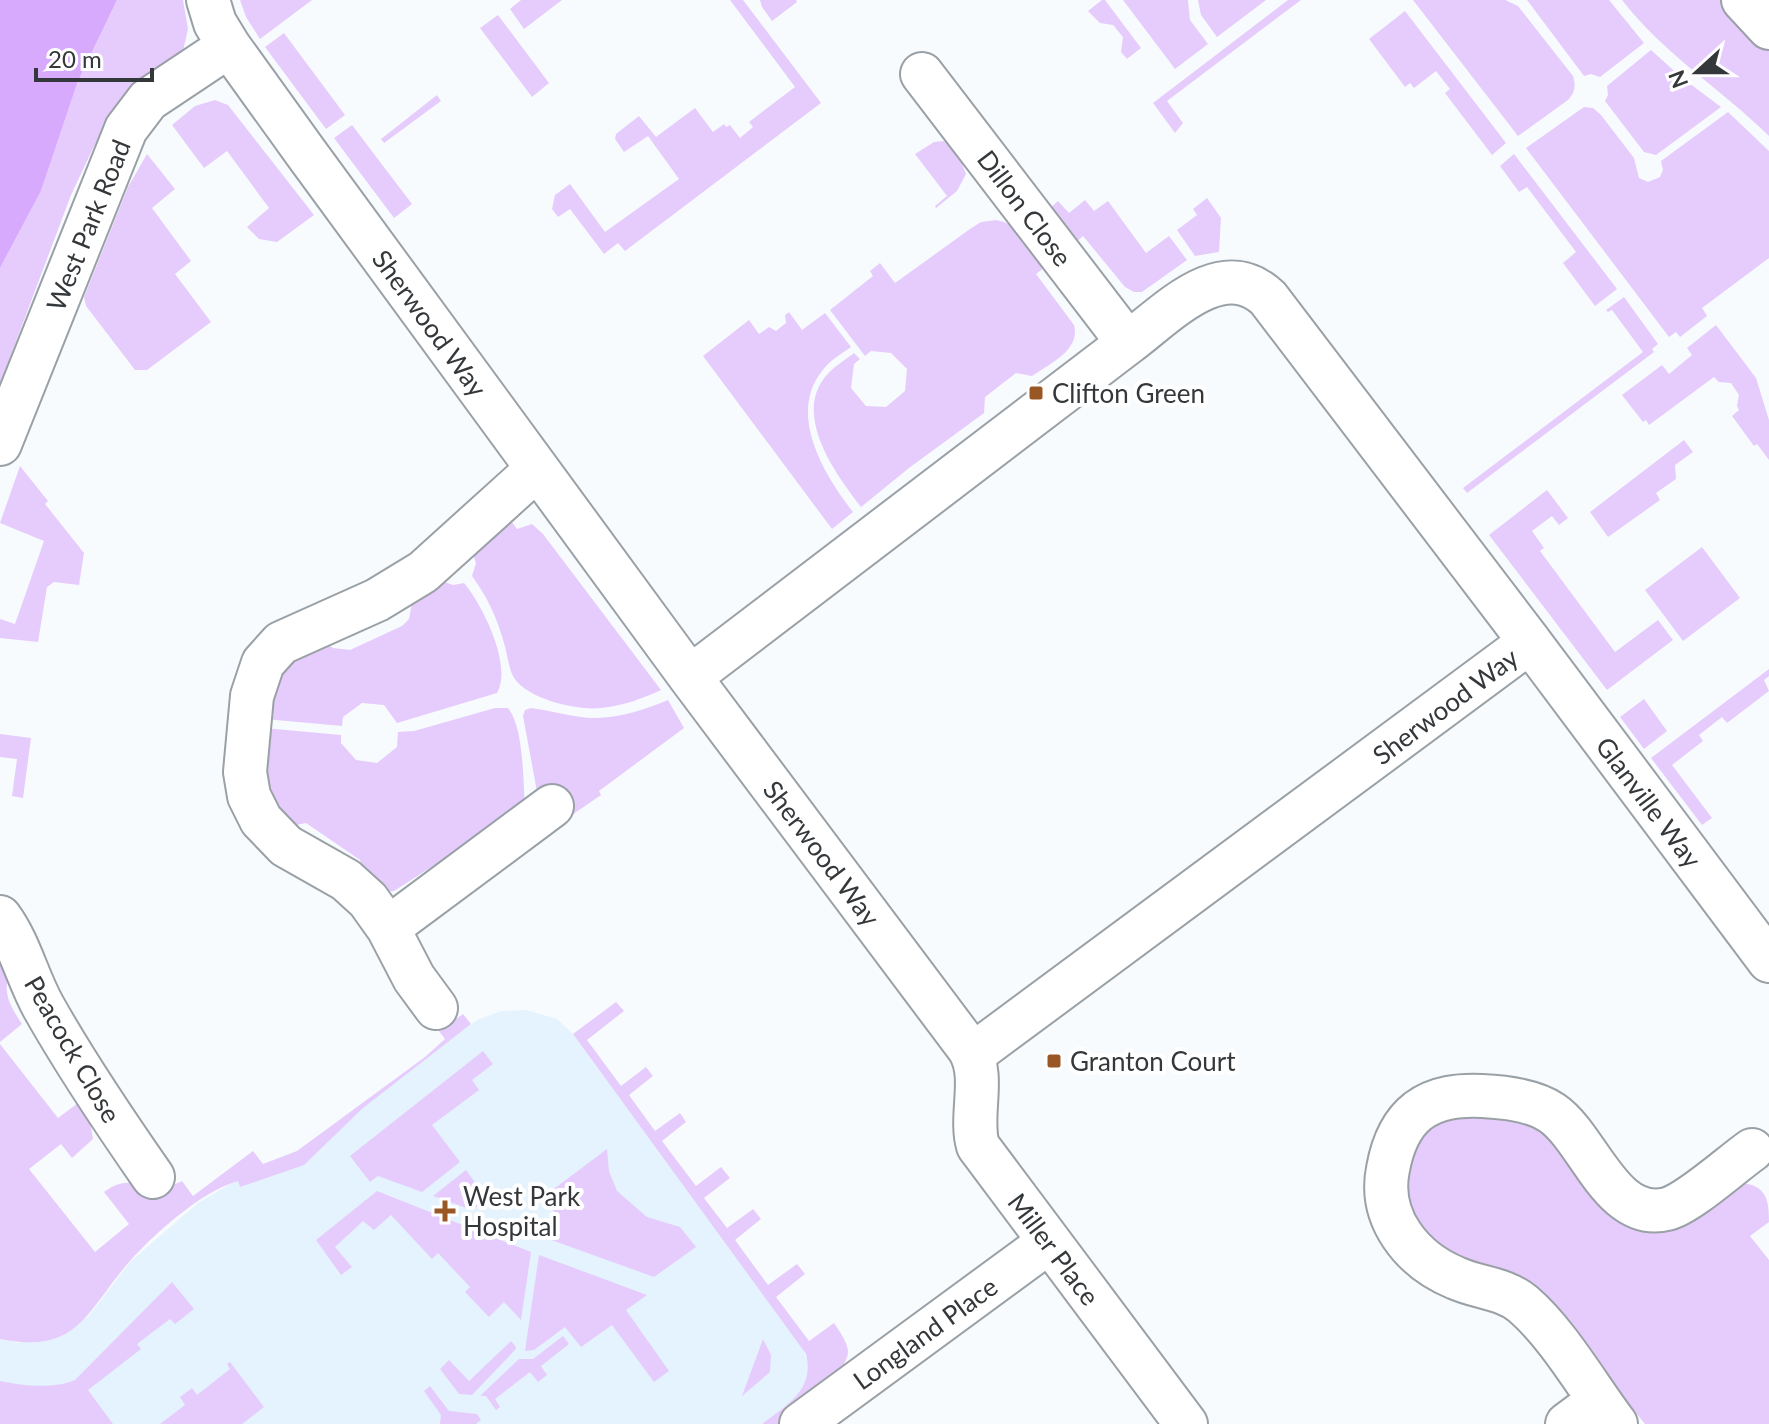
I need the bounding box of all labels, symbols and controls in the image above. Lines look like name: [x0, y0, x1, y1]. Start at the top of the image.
scale bar: [36, 32, 152, 82]
north arrow: [1657, 32, 1737, 112]
text: 20 m: [48, 44, 102, 73]
text: N: [1662, 67, 1694, 92]
street label: West Park Road: [39, 135, 137, 315]
street label: Dillon Close: [971, 144, 1079, 272]
street label: Sherwood Way: [366, 243, 494, 403]
place label: Clifton Green: [1052, 377, 1205, 409]
marker: Clifton Green: [1027, 384, 1045, 402]
street label: Sherwood Way: [1366, 641, 1524, 771]
street label: Glanville Way: [1589, 730, 1709, 874]
street label: Sherwood Way: [757, 774, 887, 932]
street label: Peacock Close: [18, 970, 128, 1128]
place label: Granton Court: [1070, 1045, 1236, 1077]
marker: Granton Court: [1045, 1052, 1063, 1070]
place label: West Park Hospital: [463, 1180, 581, 1242]
street label: Miller Place: [1001, 1187, 1107, 1311]
marker: West Park Hospital: [434, 1200, 456, 1222]
street label: Longland Place: [847, 1270, 1003, 1396]

